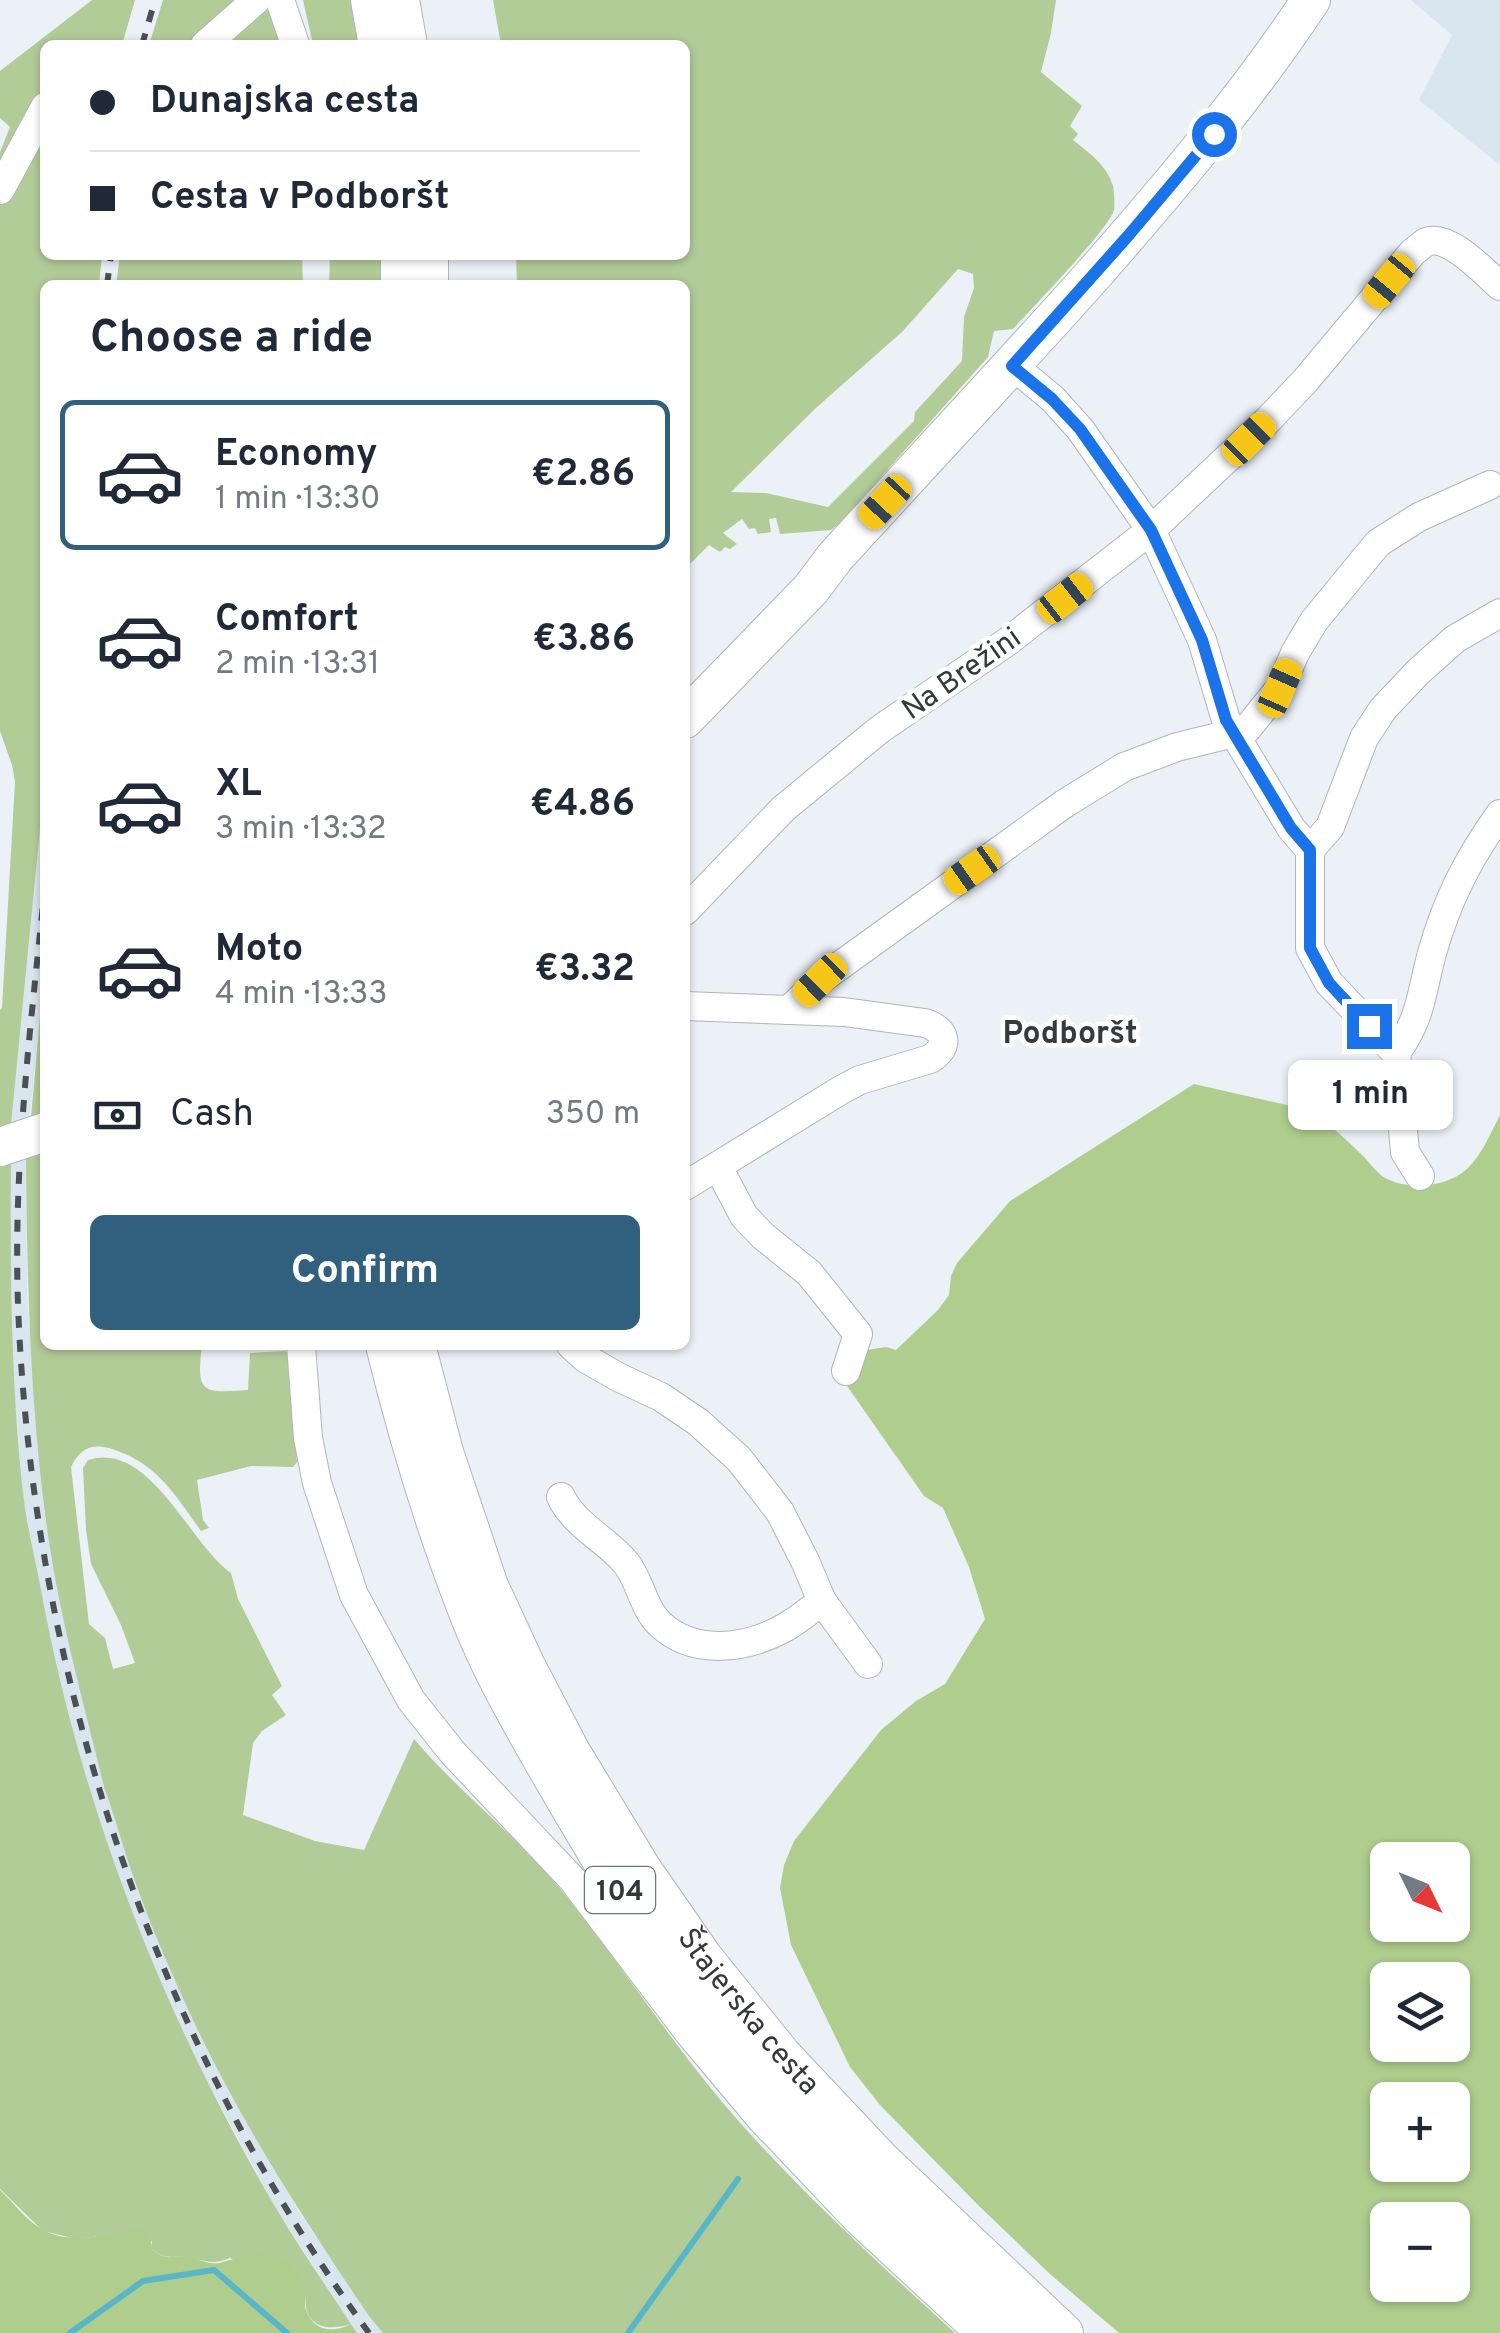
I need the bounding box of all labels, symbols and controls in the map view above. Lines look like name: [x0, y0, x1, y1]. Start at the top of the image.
text: Dunajska cesta: [150, 78, 419, 127]
route start: [1192, 112, 1237, 157]
text: Cesta v Podboršt: [150, 174, 449, 223]
car: [1358, 248, 1420, 314]
text: Choose a ride: [90, 311, 373, 368]
car: [1217, 407, 1281, 471]
icon: car: [95, 430, 185, 520]
text: Economy: [215, 431, 377, 480]
text: €2.86: [531, 451, 635, 500]
car: [854, 470, 916, 534]
text: 1 min · 13:30: [215, 480, 381, 520]
car: [1032, 568, 1098, 628]
icon: car: [95, 595, 185, 685]
text: Comfort: [215, 596, 359, 645]
text: €3.86: [532, 616, 635, 665]
street label: Na Brežini: [896, 621, 1029, 729]
text: 2 min · 13:31: [215, 645, 380, 685]
car: [1254, 654, 1306, 722]
icon: car: [95, 760, 185, 850]
text: XL: [215, 761, 262, 810]
text: €4.86: [530, 781, 635, 830]
text: 3 min · 13:32: [215, 810, 387, 850]
car: [939, 841, 1005, 899]
icon: car: [95, 925, 185, 1015]
text: Moto: [215, 926, 303, 975]
text: €3.32: [534, 946, 635, 995]
car: [788, 948, 852, 1012]
text: 4 min · 13:33: [215, 975, 388, 1015]
route end: [1347, 1004, 1392, 1049]
district label: Podboršt: [1003, 1015, 1138, 1055]
callout: 1 min: [1286, 1061, 1452, 1131]
text: 1 min: [1332, 1075, 1409, 1115]
icon: cash: [90, 1088, 145, 1143]
text: Cash: [170, 1091, 254, 1140]
text: 350 m: [546, 1095, 640, 1135]
button: Confirm: [90, 1215, 640, 1330]
north arrow: [1370, 1842, 1470, 1942]
map controls: [1370, 1842, 1470, 2302]
road number: 104: [585, 1867, 655, 1913]
street label: Štajerska cesta: [668, 1920, 826, 2104]
button: layers: [1370, 1962, 1470, 2062]
button: +: [1370, 2082, 1470, 2182]
button: −: [1370, 2202, 1470, 2302]

